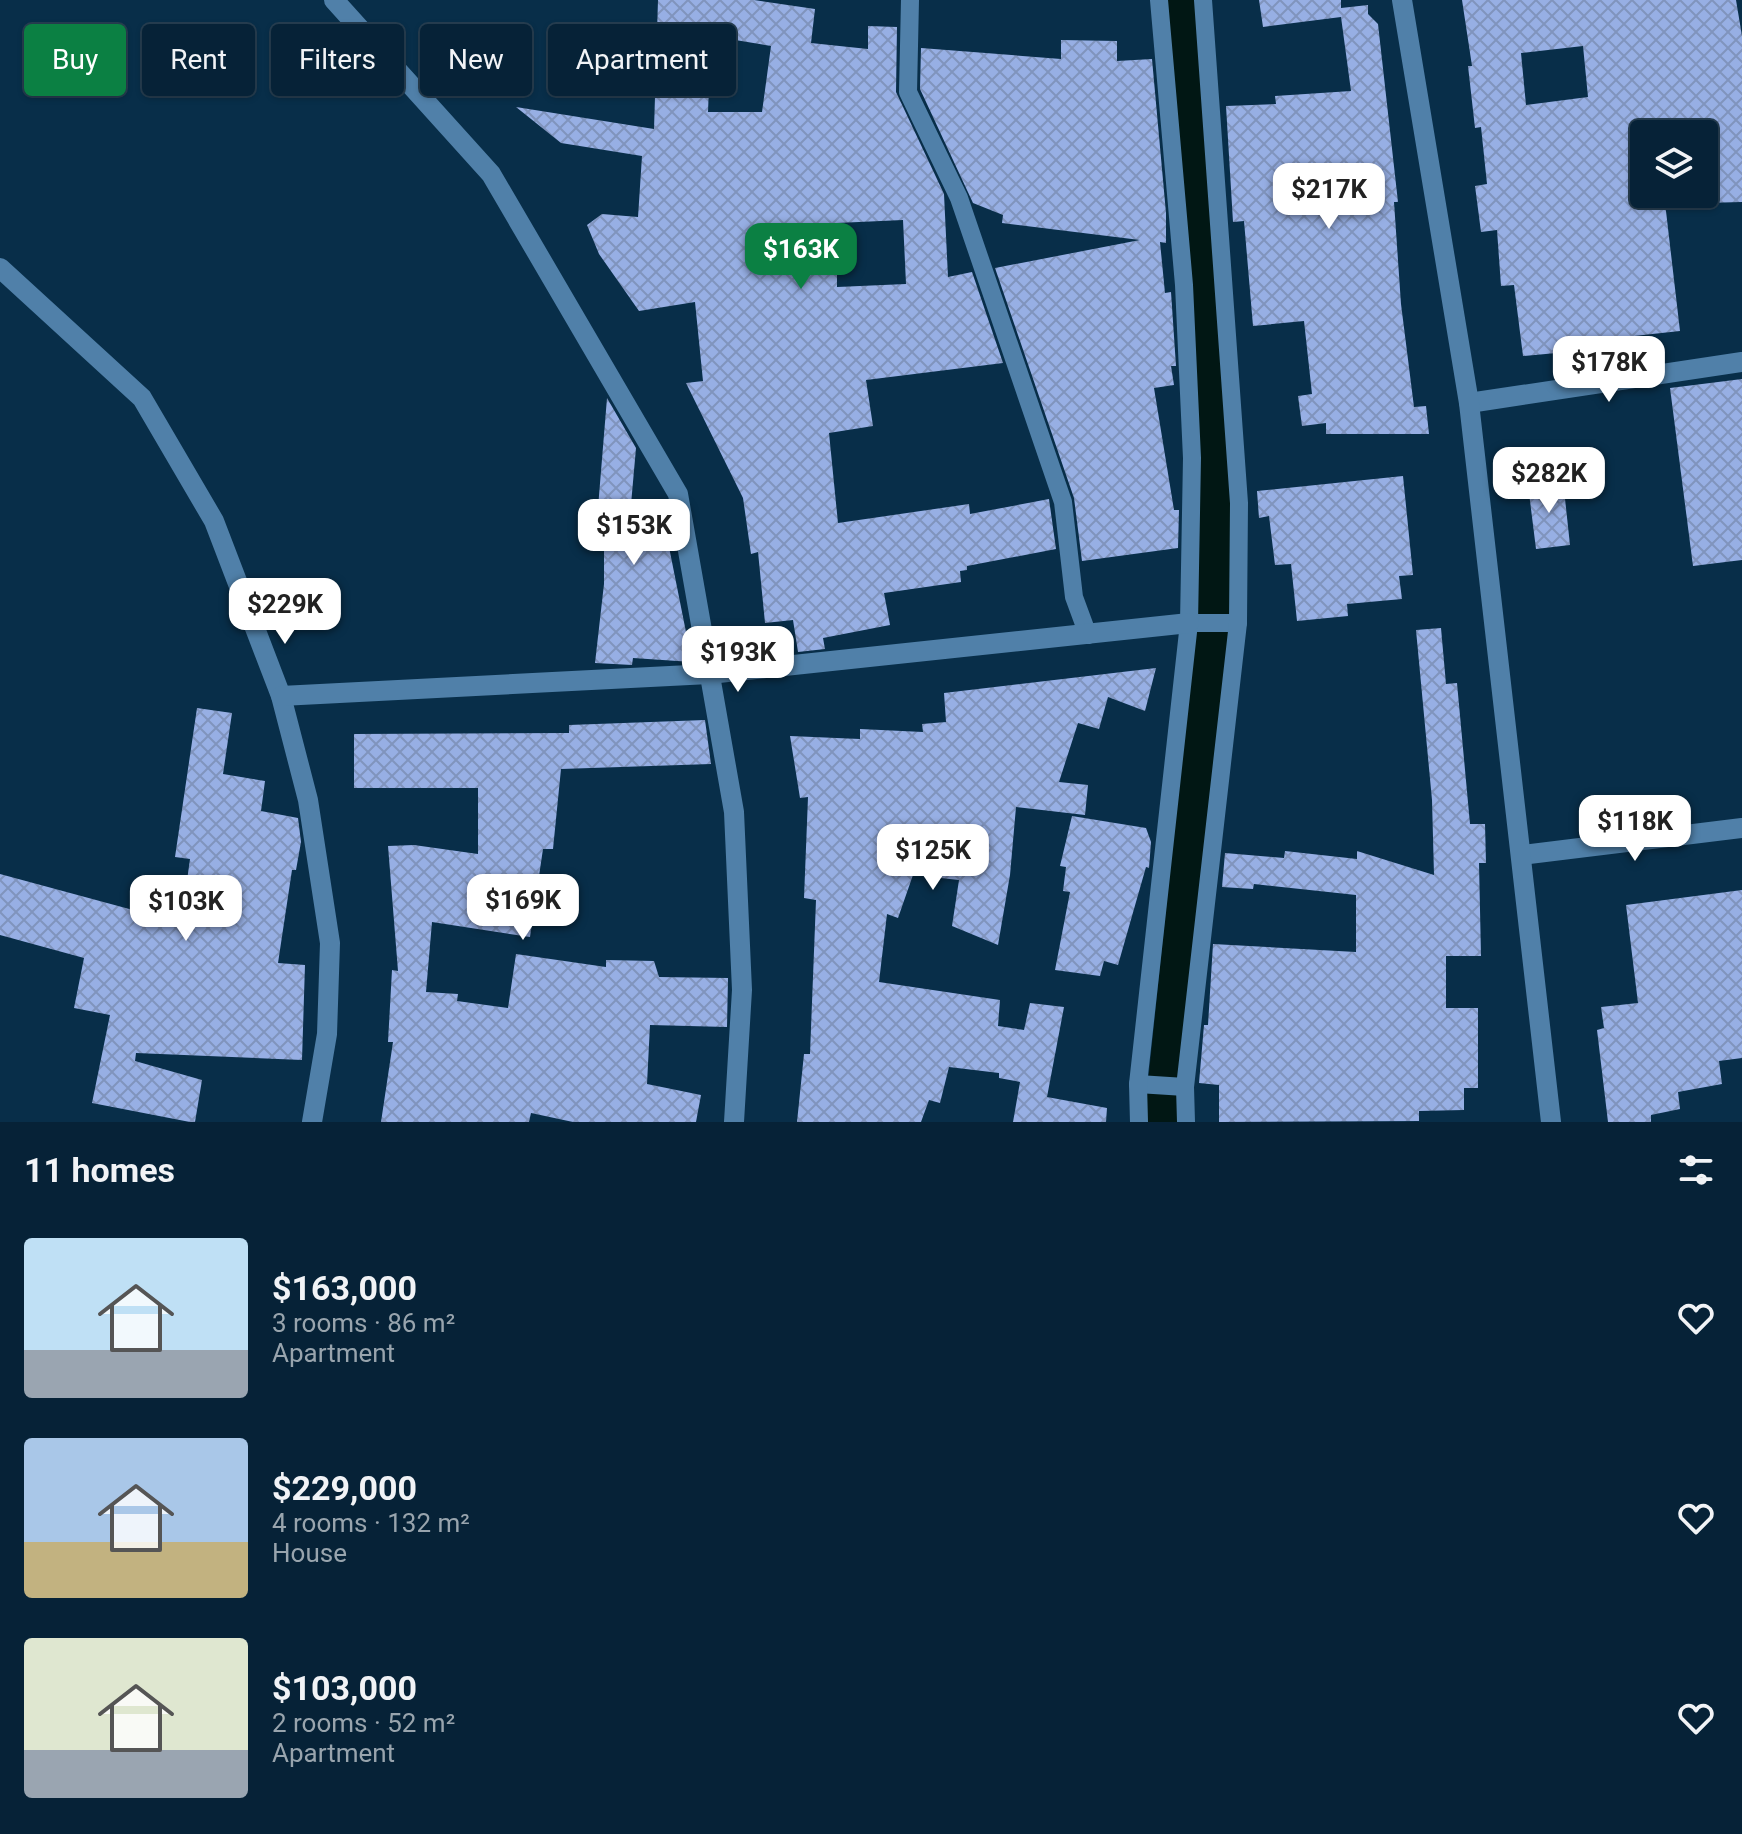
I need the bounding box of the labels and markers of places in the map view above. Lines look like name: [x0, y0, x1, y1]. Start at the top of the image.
pin: $217K: [1273, 163, 1385, 231]
pin: $163K: [745, 223, 857, 291]
pin: $178K: [1553, 336, 1665, 404]
pin: $282K: [1493, 447, 1605, 515]
pin: $153K: [578, 499, 690, 567]
pin: $229K: [229, 578, 341, 646]
pin: $193K: [682, 626, 794, 694]
pin: $118K: [1579, 795, 1691, 863]
pin: $125K: [877, 824, 989, 892]
pin: $169K: [467, 874, 579, 942]
pin: $103K: [130, 875, 242, 943]

